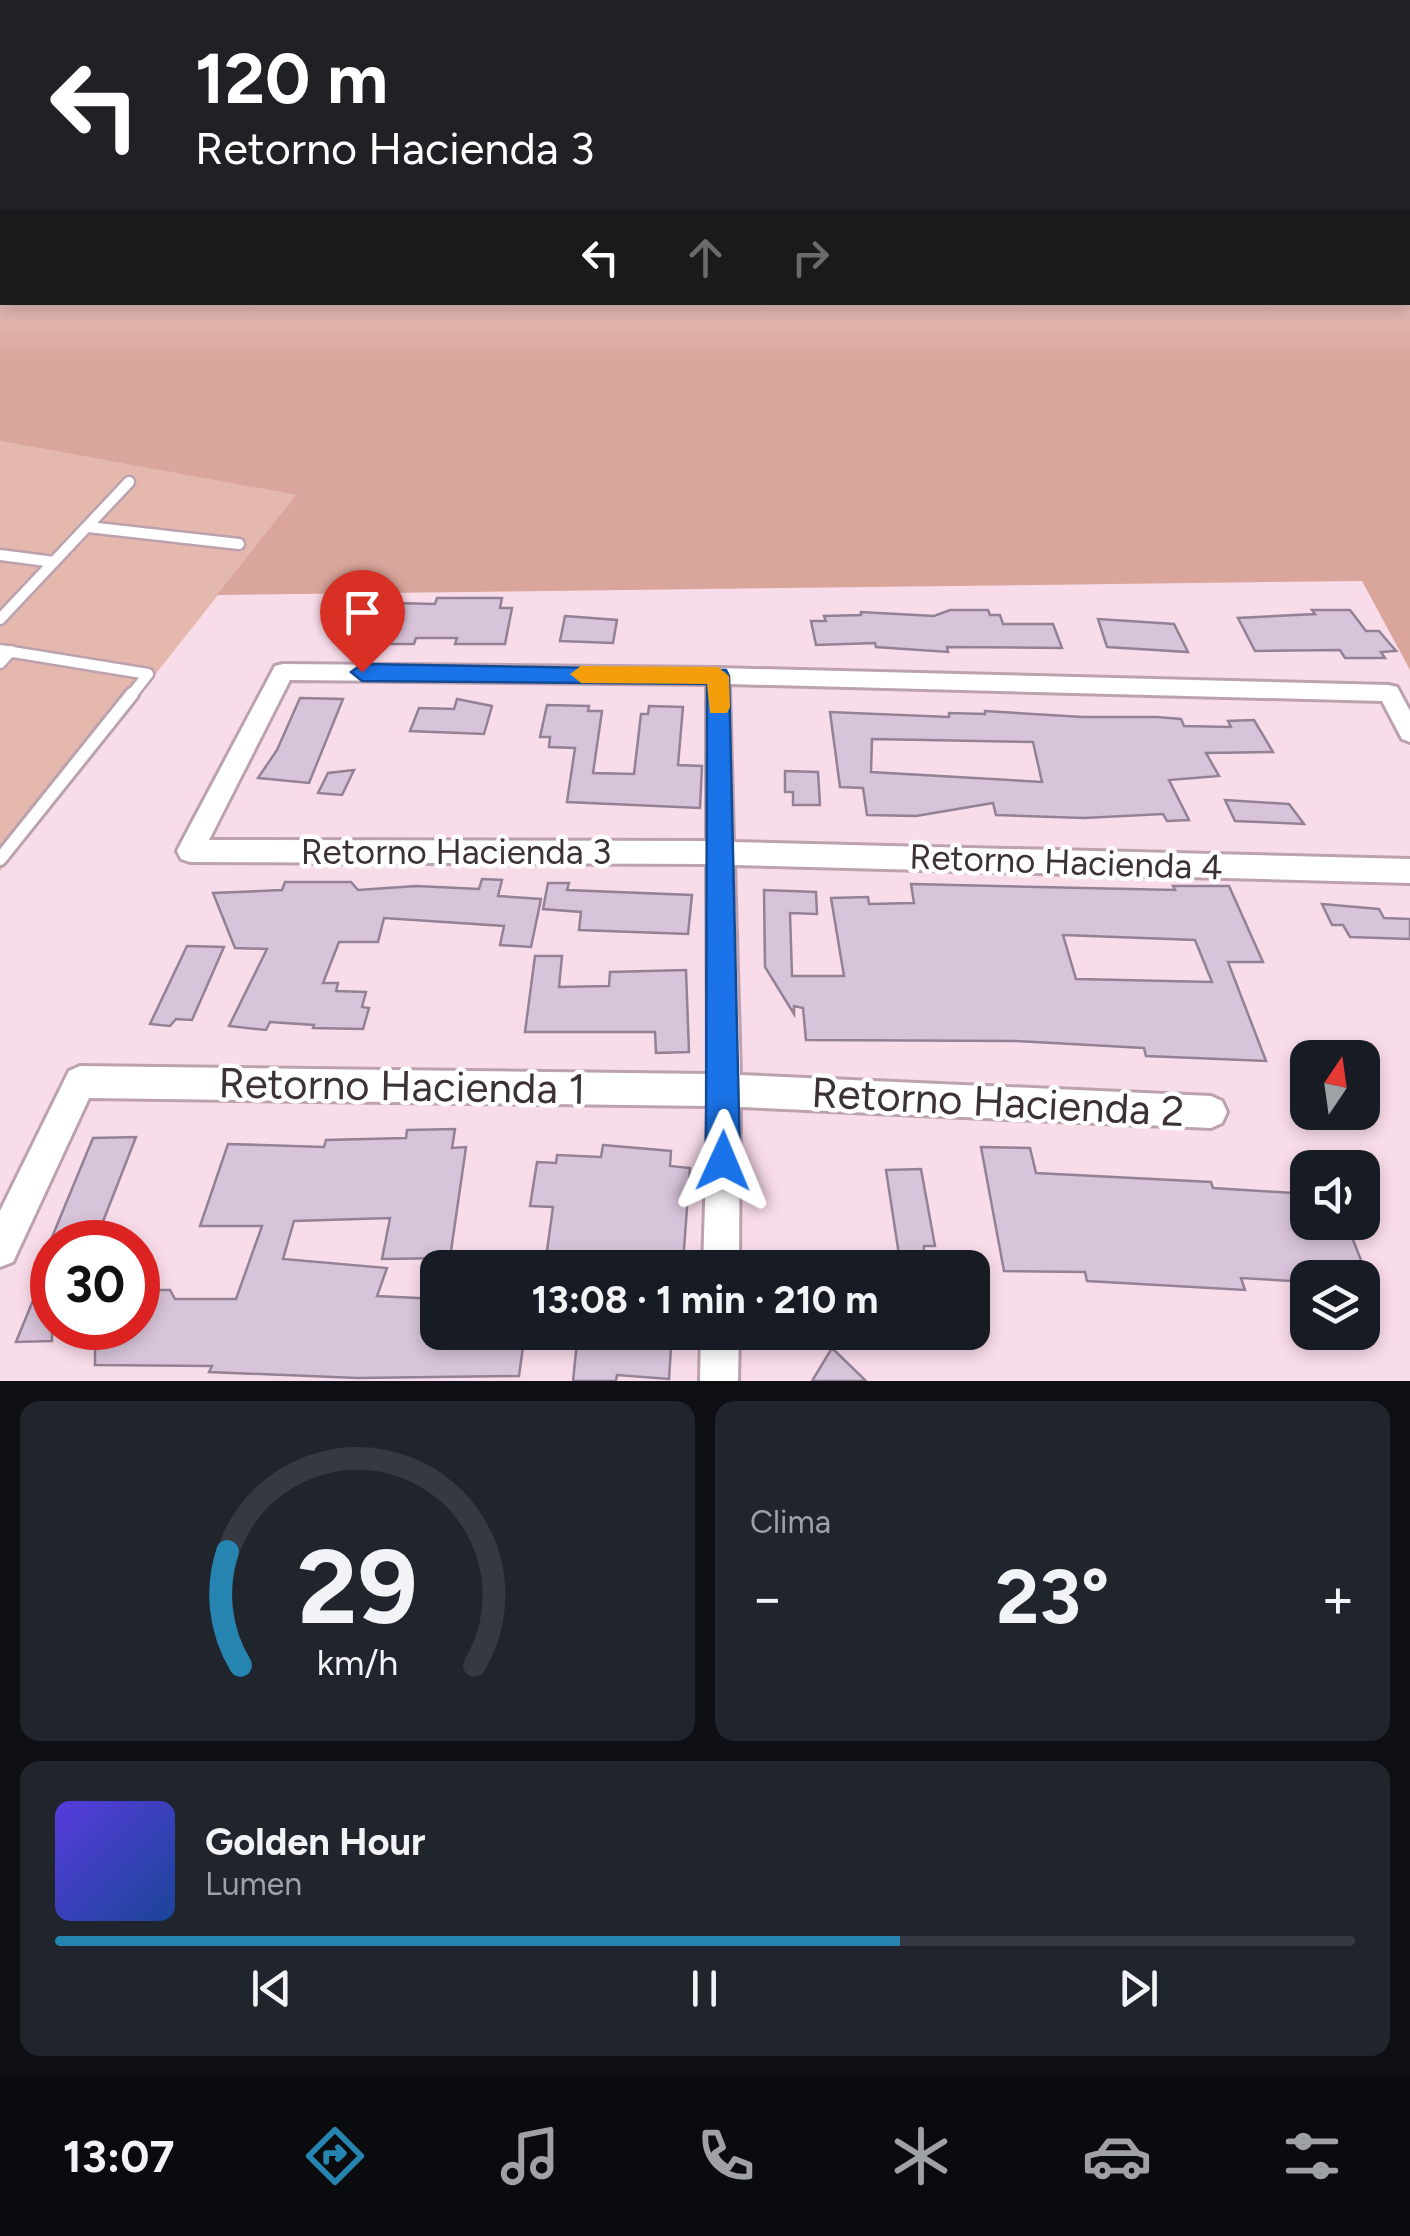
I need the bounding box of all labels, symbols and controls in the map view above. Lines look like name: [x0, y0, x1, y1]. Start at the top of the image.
text: 120 m: [195, 36, 388, 121]
icon: left: [30, 40, 160, 170]
text: Retorno Hacienda 3: [195, 121, 594, 175]
icon: left: [573, 230, 628, 285]
icon: ahead: [678, 230, 733, 285]
icon: right: [783, 230, 838, 285]
pin: [320, 570, 405, 673]
icon: arrive: [335, 585, 390, 640]
street label: Retorno Hacienda 3: [301, 831, 611, 873]
street label: Retorno Hacienda 4: [909, 836, 1223, 888]
north arrow: [1290, 1040, 1380, 1130]
map controls: [1290, 1040, 1380, 1350]
street label: Retorno Hacienda 1: [218, 1057, 586, 1115]
street label: Retorno Hacienda 2: [810, 1067, 1186, 1137]
position arrow: [671, 1109, 775, 1213]
button: sound: [1290, 1150, 1380, 1240]
speed limit sign: 30: [30, 1220, 160, 1350]
button: layers: [1290, 1260, 1380, 1350]
text: 13:08 · 1 min · 210 m: [531, 1277, 879, 1323]
text: Clima: [750, 1503, 831, 1541]
text: 29: [297, 1524, 418, 1649]
text: 23°: [996, 1552, 1109, 1642]
text: −: [750, 1565, 784, 1631]
text: +: [1321, 1565, 1355, 1631]
text: km/h: [317, 1641, 398, 1684]
text: Golden Hour: [205, 1819, 426, 1865]
text: Lumen: [205, 1865, 302, 1903]
icon: previous: [244, 1961, 299, 2016]
icon: pause: [677, 1961, 732, 2016]
icon: next: [1111, 1961, 1166, 2016]
icon: directions: [300, 2121, 370, 2191]
icon: music: [495, 2121, 565, 2191]
icon: phone: [691, 2121, 761, 2191]
icon: climate: [886, 2121, 956, 2191]
icon: car: [1082, 2121, 1152, 2191]
icon: filters: [1277, 2121, 1347, 2191]
text: 13:07: [63, 2129, 174, 2183]

